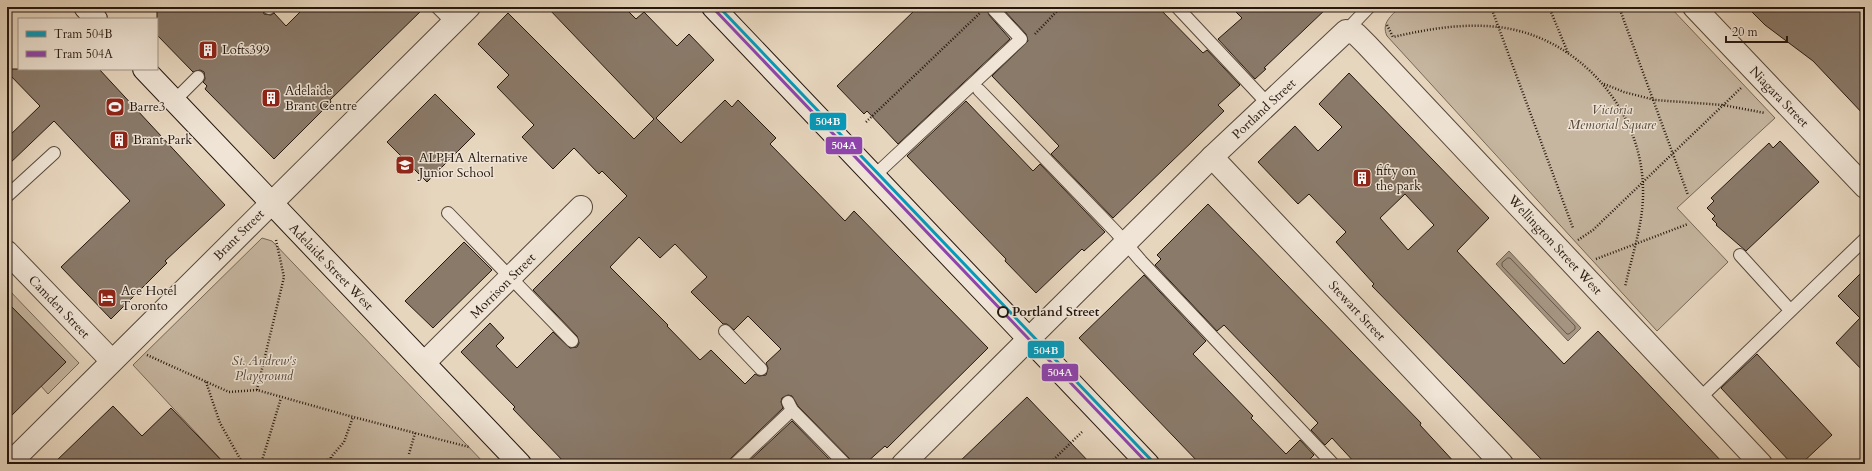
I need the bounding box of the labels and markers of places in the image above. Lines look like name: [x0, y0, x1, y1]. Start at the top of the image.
building icon: Lofts399: [197, 39, 219, 61]
place label: Lofts399: [222, 41, 270, 59]
place label: Adelaide Brant Centre: [285, 82, 357, 115]
building icon: Adelaide Brant Centre: [260, 87, 282, 109]
sports icon: Barre3: [104, 96, 126, 118]
place label: Barre3: [129, 98, 166, 116]
building icon: Brant Park: [108, 129, 130, 151]
place label: Brant Park: [133, 131, 192, 149]
place label: ALPHA Alternative Junior School: [417, 149, 528, 182]
school or university icon: ALPHA Alternative Junior School: [394, 154, 416, 176]
place label: fifty on the park: [1376, 162, 1421, 195]
building icon: fifty on the park: [1351, 167, 1373, 189]
place label: Ace Hotel Toronto: [121, 282, 177, 315]
hotel icon: Ace Hotel Toronto: [96, 287, 118, 309]
place label: Portland Street: [1012, 303, 1100, 321]
marker: Portland Street: [997, 306, 1009, 318]

